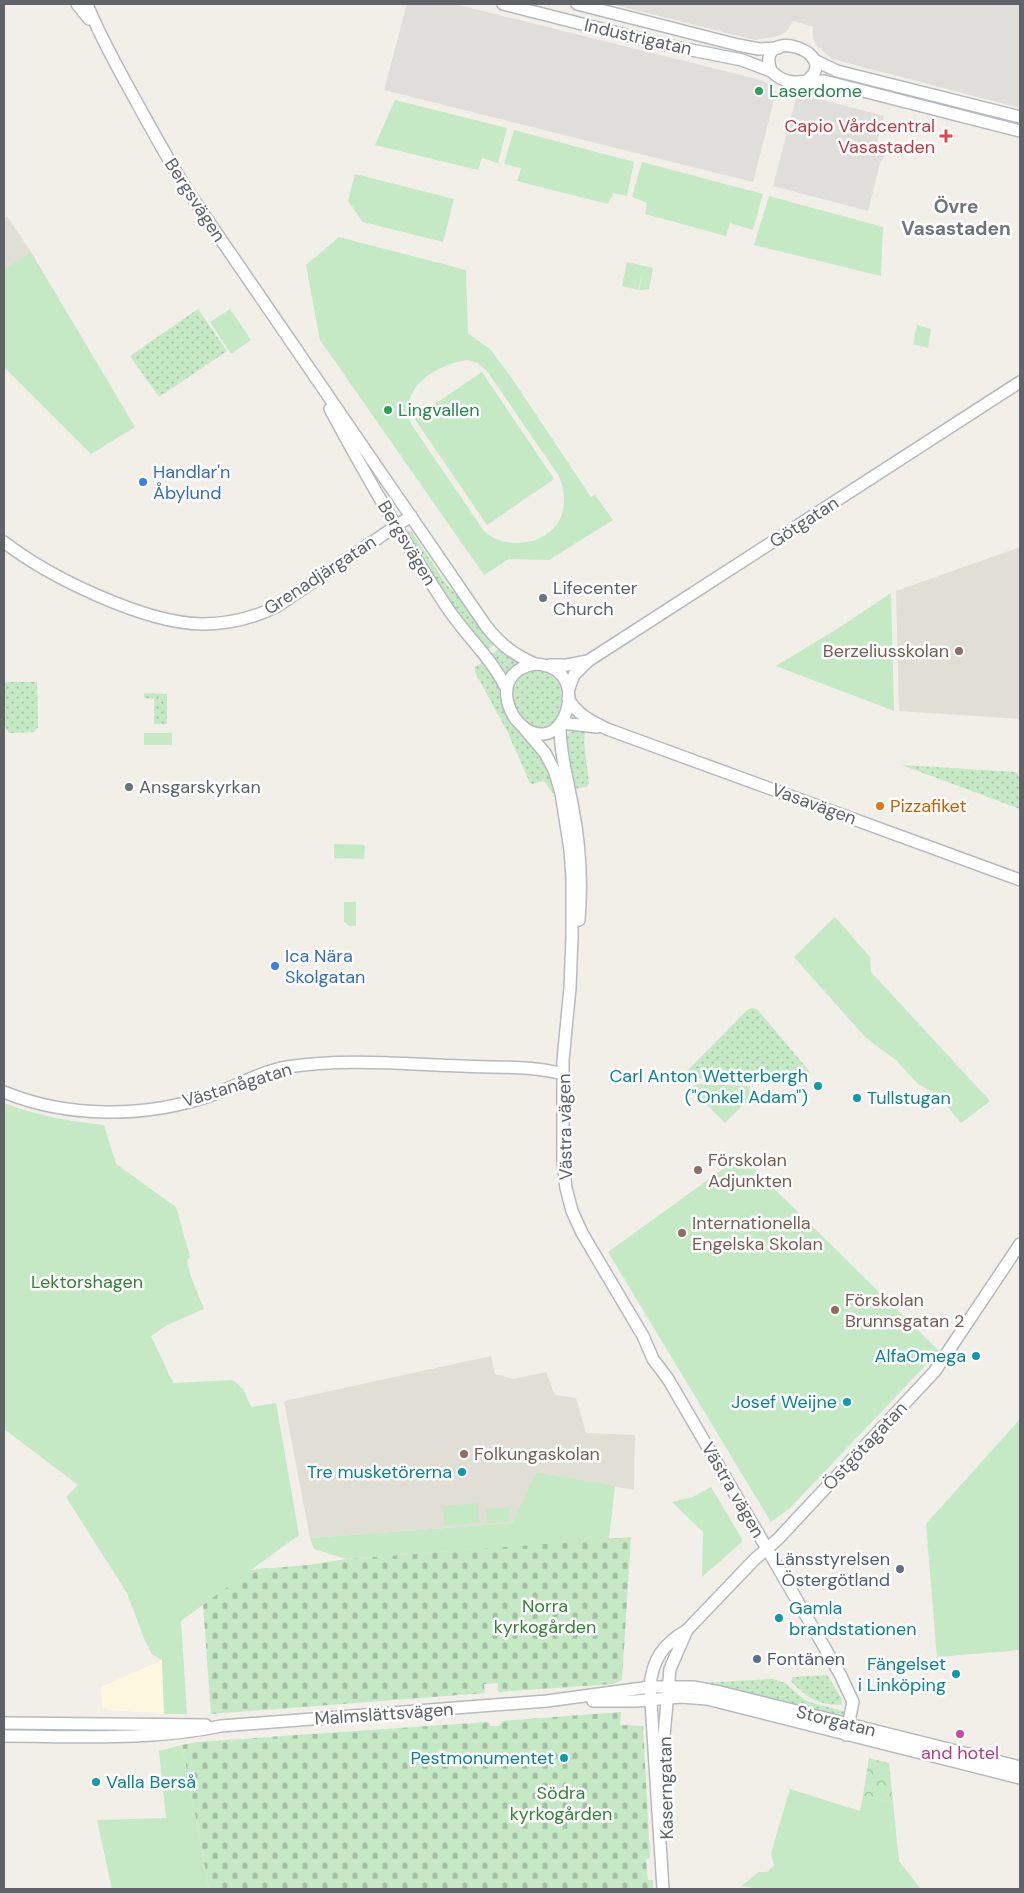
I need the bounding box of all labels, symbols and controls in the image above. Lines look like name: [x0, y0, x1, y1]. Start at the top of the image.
street label: Industrigatan: [582, 13, 694, 61]
place label: Laserdome: [769, 79, 862, 103]
marker: Laserdome: [753, 85, 765, 97]
place label: Capio Vårdcentral Vasastaden: [784, 114, 935, 159]
marker: Capio Vårdcentral Vasastaden: [939, 129, 953, 143]
street label: Bergsvägen: [159, 154, 231, 246]
district label: Övre Vasastaden: [901, 194, 1011, 241]
place label: Lingvallen: [398, 398, 480, 422]
marker: Lingvallen: [382, 404, 394, 416]
place label: Handlar'n Åbylund: [153, 460, 230, 505]
marker: Handlar'n Åbylund: [137, 476, 149, 488]
street label: Götgatan: [765, 491, 843, 553]
street label: Bergsvägen: [372, 496, 442, 590]
street label: Grenadjärgatan: [259, 530, 381, 620]
place label: Lifecenter Church: [553, 576, 638, 621]
marker: Lifecenter Church: [537, 592, 549, 604]
place label: Berzeliusskolan: [823, 639, 949, 663]
marker: Berzeliusskolan: [953, 645, 965, 657]
place label: Ansgarskyrkan: [139, 775, 261, 799]
street label: Vasavägen: [768, 778, 860, 830]
marker: Ansgarskyrkan: [123, 781, 135, 793]
place label: Pizzafiket: [890, 794, 967, 818]
marker: Pizzafiket: [874, 800, 886, 812]
place label: Ica Nära Skolgatan: [285, 944, 365, 989]
marker: Ica Nära Skolgatan: [269, 960, 281, 972]
street label: Västanågatan: [179, 1057, 295, 1113]
place label: Carl Anton Wetterbergh ("Onkel Adam"): [609, 1064, 808, 1109]
street label: Västra vägen: [552, 1073, 578, 1181]
marker: Carl Anton Wetterbergh ("Onkel Adam"): [812, 1080, 824, 1092]
place label: Tullstugan: [867, 1086, 951, 1110]
marker: Tullstugan: [851, 1092, 863, 1104]
place label: Förskolan Adjunkten: [708, 1148, 792, 1193]
marker: Förskolan Adjunkten: [692, 1164, 704, 1176]
place label: Internationella Engelska Skolan: [692, 1211, 823, 1256]
marker: Internationella Engelska Skolan: [676, 1227, 688, 1239]
park label: Lektorshagen: [31, 1270, 143, 1294]
place label: Förskolan Brunnsgatan 2: [845, 1288, 964, 1333]
marker: Förskolan Brunnsgatan 2: [829, 1304, 841, 1316]
place label: AlfaOmega: [875, 1344, 966, 1368]
marker: AlfaOmega: [970, 1350, 982, 1362]
place label: Josef Weijne: [731, 1390, 837, 1414]
street label: Östgötagatan: [818, 1396, 912, 1496]
marker: Josef Weijne: [841, 1396, 853, 1408]
street label: Västra vägen: [696, 1438, 770, 1542]
place label: Folkungaskolan: [474, 1442, 600, 1466]
marker: Folkungaskolan: [458, 1448, 470, 1460]
place label: Tre musketörerna: [307, 1460, 452, 1484]
marker: Tre musketörerna: [456, 1466, 468, 1478]
place label: Länsstyrelsen Östergötland: [776, 1547, 890, 1592]
marker: Länsstyrelsen Östergötland: [894, 1563, 906, 1575]
park label: Norra kyrkogården: [494, 1594, 596, 1639]
place label: Gamla brandstationen: [789, 1596, 917, 1641]
marker: Gamla brandstationen: [773, 1612, 785, 1624]
place label: Fontänen: [767, 1647, 845, 1671]
place label: Fängelset i Linköping: [858, 1652, 946, 1697]
marker: Fontänen: [751, 1653, 763, 1665]
marker: Fängelset i Linköping: [950, 1668, 962, 1680]
street label: Malmslättsvägen: [314, 1697, 454, 1731]
street label: Storgatan: [794, 1700, 878, 1742]
marker: and hotel: [954, 1728, 966, 1740]
street label: Kaserngatan: [653, 1736, 679, 1840]
place label: and hotel: [921, 1741, 999, 1765]
place label: Pestmonumentet: [410, 1746, 554, 1770]
marker: Pestmonumentet: [558, 1752, 570, 1764]
place label: Valla Berså: [106, 1770, 196, 1794]
marker: Valla Berså: [90, 1776, 102, 1788]
park label: Södra kyrkogården: [510, 1781, 612, 1826]

